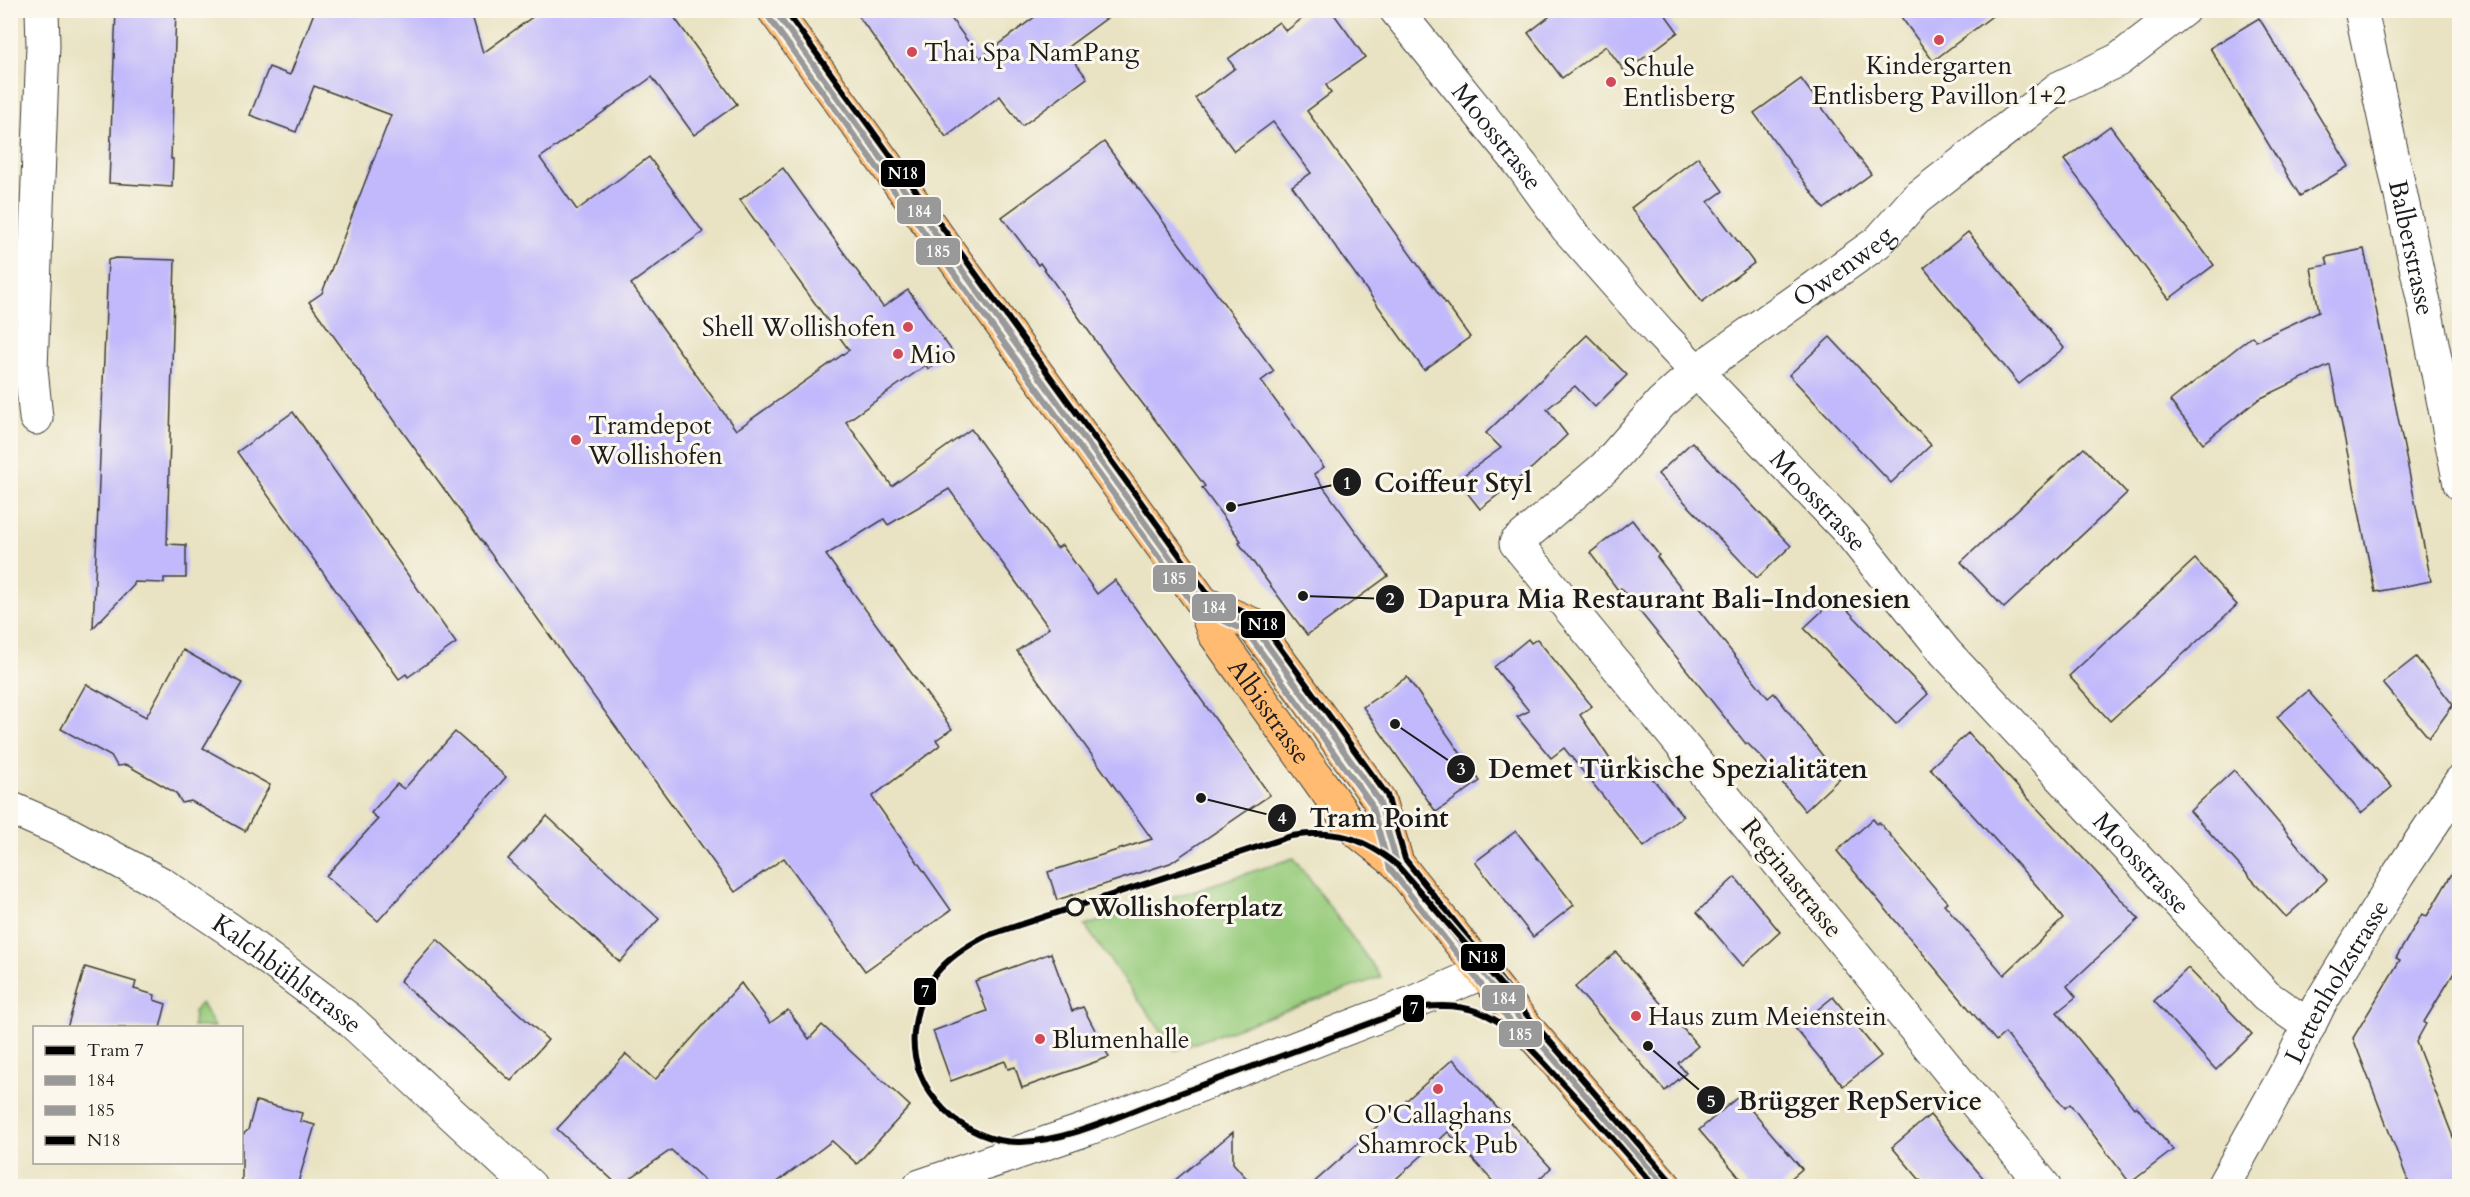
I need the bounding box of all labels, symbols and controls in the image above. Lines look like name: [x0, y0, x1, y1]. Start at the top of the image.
marker: Kindergarten Entlisberg Pavillon 1+2: [1932, 33, 1946, 47]
place label: Thai Spa NamPang: [924, 35, 1140, 70]
marker: Thai Spa NamPang: [905, 45, 919, 59]
place label: Kindergarten Entlisberg Pavillon 1+2: [1812, 48, 2066, 113]
place label: Schule Entlisberg: [1623, 50, 1735, 115]
street label: Moosstrasse: [1444, 75, 1551, 197]
marker: Schule Entlisberg: [1604, 75, 1618, 89]
line badge: N18: [880, 159, 926, 188]
text: N18: [888, 163, 918, 185]
street label: Balberstrasse: [2381, 177, 2444, 318]
line badge: 184: [896, 196, 942, 225]
text: 184: [907, 201, 931, 223]
street label: Owenweg: [1786, 218, 1902, 315]
line badge: 185: [915, 237, 961, 266]
text: 185: [926, 241, 950, 263]
place label: Shell Wollishofen: [702, 310, 896, 345]
marker: Shell Wollishofen: [901, 320, 915, 334]
place label: Mio: [910, 337, 956, 372]
marker: Mio: [891, 347, 905, 361]
place label: Tramdepot Wollishofen: [587, 408, 723, 473]
marker: Tramdepot Wollishofen: [569, 433, 583, 447]
street label: Moosstrasse: [1762, 442, 1876, 558]
callout: Coiffeur Styl: [1332, 460, 1544, 505]
text: Coiffeur Styl: [1374, 465, 1532, 502]
text: 1: [1342, 471, 1352, 496]
line badge: 185: [1152, 564, 1197, 593]
text: 185: [1162, 568, 1186, 590]
callout: Dapura Mia Restaurant Bali-Indonesien: [1375, 576, 1922, 621]
text: Dapura Mia Restaurant Bali-Indonesien: [1418, 581, 1911, 618]
text: 2: [1385, 587, 1395, 612]
line badge: 184: [1191, 593, 1237, 622]
text: 184: [1202, 597, 1226, 619]
line badge: N18: [1240, 610, 1286, 639]
text: N18: [1248, 614, 1278, 636]
street label: Albisstrasse: [1220, 652, 1319, 771]
callout: Demet Türkische Spezialitäten: [1446, 746, 1880, 791]
text: Demet Türkische Spezialitäten: [1488, 751, 1868, 788]
text: 3: [1456, 757, 1466, 782]
callout: Tram Point: [1267, 795, 1460, 840]
text: Tram Point: [1309, 800, 1449, 837]
street label: Moosstrasse: [2085, 804, 2198, 922]
text: 4: [1277, 806, 1287, 831]
street label: Reginastrasse: [1733, 811, 1851, 945]
place label: Wollishoferplatz: [1088, 890, 1283, 925]
street label: Lettenholzstrasse: [2276, 893, 2397, 1069]
marker: Wollishoferplatz: [1066, 898, 1084, 916]
street label: Kalchbühlstrasse: [206, 905, 370, 1041]
line badge: N18: [1460, 943, 1506, 972]
text: N18: [1468, 947, 1498, 969]
line badge: 7: [913, 977, 937, 1006]
text: 7: [921, 981, 929, 1003]
line badge: 184: [1481, 984, 1526, 1012]
text: 184: [1492, 988, 1516, 1010]
line badge: 7: [1402, 994, 1425, 1023]
text: 7: [1410, 998, 1418, 1020]
place label: Haus zum Meienstein: [1648, 999, 1887, 1034]
marker: Haus zum Meienstein: [1629, 1009, 1643, 1023]
line badge: 185: [1498, 1020, 1543, 1048]
place label: Blumenhalle: [1052, 1022, 1190, 1057]
text: 185: [1508, 1024, 1532, 1046]
legend: [33, 1026, 243, 1164]
marker: Blumenhalle: [1033, 1032, 1047, 1046]
text: Tram 7: [87, 1038, 144, 1063]
text: 184: [87, 1068, 115, 1093]
callout: Brügger RepService: [1696, 1078, 1995, 1123]
marker: O'Callaghans Shamrock Pub: [1431, 1082, 1445, 1096]
text: Brügger RepService: [1738, 1083, 1982, 1120]
text: 5: [1706, 1089, 1716, 1114]
place label: O'Callaghans Shamrock Pub: [1358, 1097, 1518, 1162]
text: 185: [87, 1098, 115, 1123]
text: N18: [87, 1128, 121, 1153]

